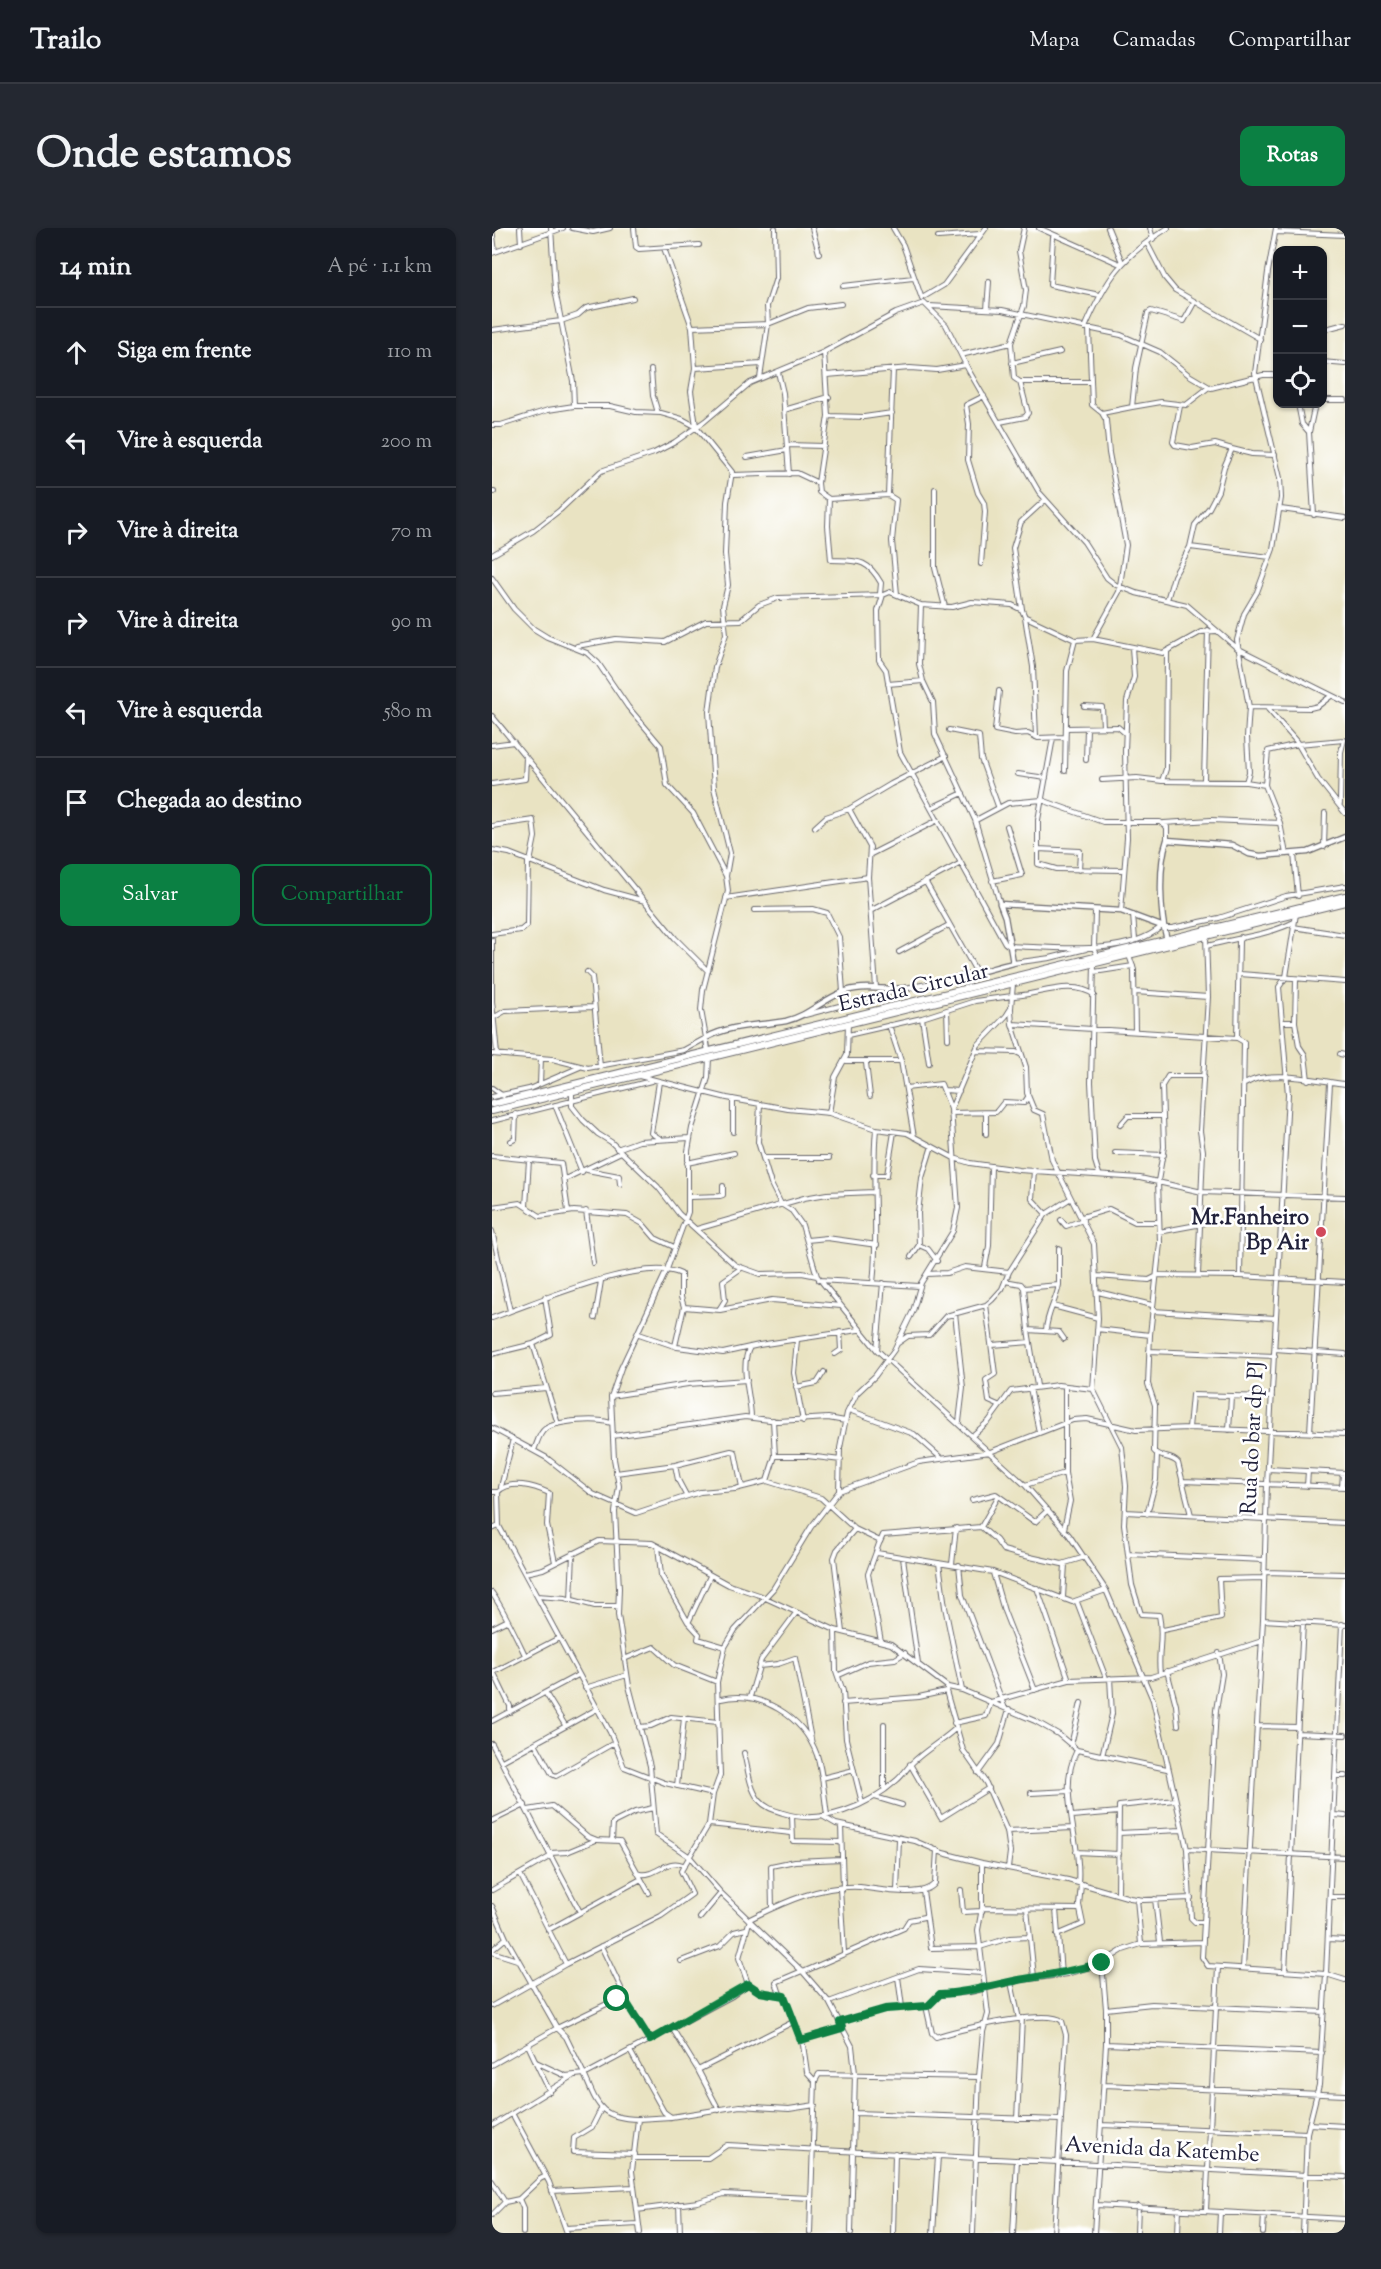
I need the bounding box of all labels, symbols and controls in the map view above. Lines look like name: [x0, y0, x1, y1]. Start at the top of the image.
text: Trailo: [30, 21, 101, 61]
text: Mapa: [1030, 26, 1080, 56]
text: Camadas: [1113, 26, 1196, 56]
text: Compartilhar: [1229, 26, 1351, 56]
text: Onde estamos: [36, 126, 292, 186]
button: Rotas: [1240, 126, 1345, 186]
map controls: [1273, 246, 1327, 408]
button: +: [1273, 246, 1327, 300]
text: 14 min: [60, 249, 132, 286]
text: A pé · 1.1 km: [327, 253, 432, 282]
button: −: [1273, 300, 1327, 354]
icon: ahead: [60, 336, 93, 369]
text: Siga em frente: [117, 336, 252, 368]
text: 110 m: [387, 338, 432, 367]
button: locate: [1273, 354, 1327, 408]
icon: left: [60, 426, 93, 459]
text: Vire à esquerda: [117, 426, 262, 458]
text: 200 m: [381, 428, 432, 457]
icon: right: [60, 516, 93, 549]
text: Vire à direita: [117, 516, 239, 548]
text: 70 m: [391, 518, 432, 547]
icon: right: [60, 606, 93, 639]
text: Vire à direita: [117, 606, 239, 638]
text: 90 m: [391, 608, 432, 637]
icon: left: [60, 696, 93, 729]
text: Vire à esquerda: [117, 696, 262, 728]
text: 580 m: [384, 698, 432, 727]
icon: arrive: [60, 786, 93, 819]
text: Chegada ao destino: [117, 786, 302, 818]
button: Salvar: [60, 864, 240, 926]
button: Compartilhar: [252, 864, 432, 926]
street label: Estrada Circular: [836, 956, 992, 1022]
place label: Mr.Fanheiro Bp Air: [1191, 1203, 1310, 1260]
marker: Mr.Fanheiro Bp Air: [1314, 1225, 1328, 1239]
street label: Rua do bar dp PJ: [1234, 1360, 1274, 1516]
route end: [1088, 1949, 1114, 1975]
route start: [603, 1985, 629, 2011]
street label: Avenida da Katembe: [1064, 2130, 1260, 2172]

